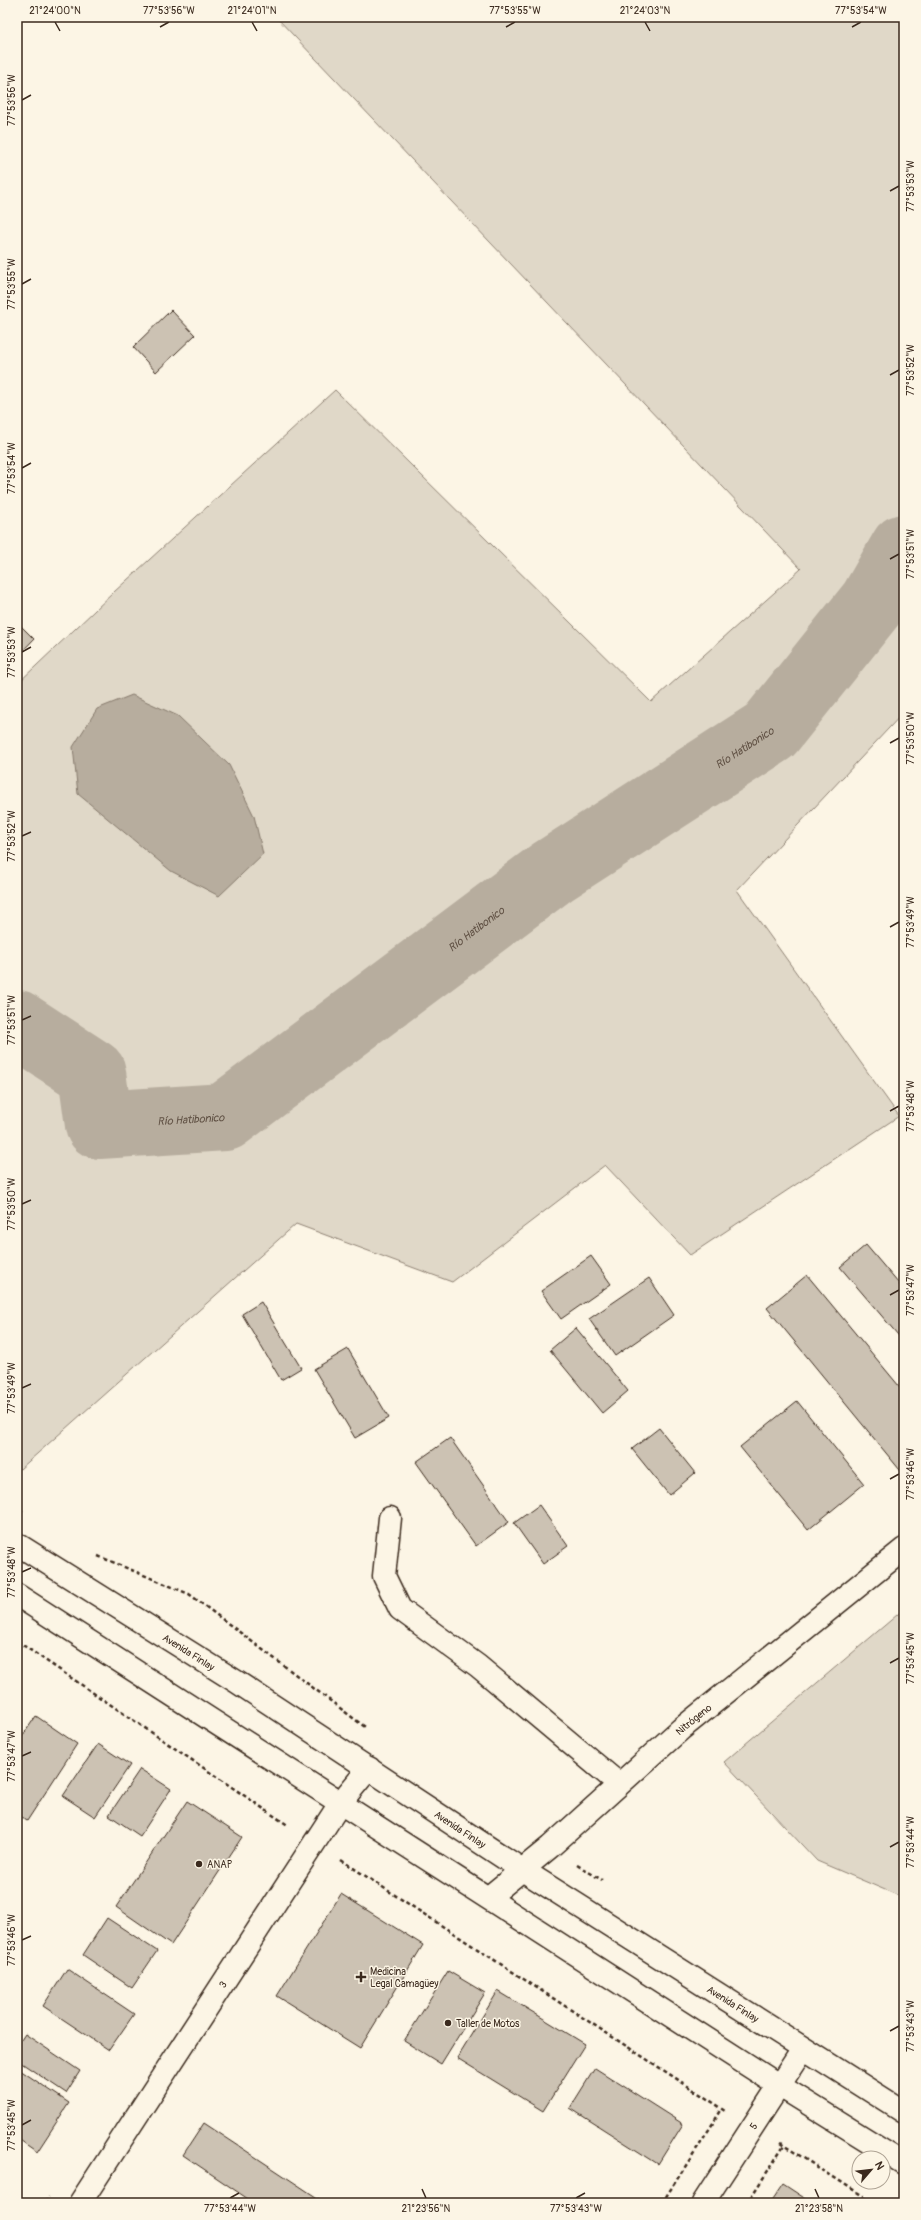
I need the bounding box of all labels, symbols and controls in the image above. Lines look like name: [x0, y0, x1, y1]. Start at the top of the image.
text: 21°24'00"N: [29, 5, 81, 17]
text: 77°53'56"W: [143, 5, 195, 17]
text: 21°24'01"N: [228, 5, 277, 17]
text: 77°53'55"W: [489, 5, 541, 17]
text: 21°24'03"N: [620, 5, 670, 17]
text: 77°53'54"W: [835, 5, 887, 17]
text: 77°53'56"W: [6, 74, 18, 126]
text: 77°53'53"W: [905, 160, 917, 212]
text: 77°53'55"W: [6, 258, 18, 310]
text: 77°53'52"W: [905, 344, 917, 396]
text: 77°53'54"W: [6, 442, 18, 494]
text: 77°53'51"W: [905, 529, 917, 579]
text: 77°53'53"W: [6, 626, 18, 678]
text: 77°53'50"W: [905, 711, 917, 764]
water label: Río Hatibonico: [713, 724, 777, 772]
text: 77°53'52"W: [6, 810, 18, 862]
text: 77°53'49"W: [905, 896, 917, 948]
water label: Río Hatibonico: [446, 903, 508, 955]
text: 77°53'51"W: [6, 995, 18, 1045]
text: 77°53'48"W: [905, 1080, 917, 1132]
water label: Río Hatibonico: [157, 1111, 226, 1128]
text: 77°53'50"W: [6, 1177, 18, 1230]
text: 77°53'47"W: [905, 1264, 917, 1316]
text: 77°53'49"W: [6, 1362, 18, 1414]
text: 77°53'46"W: [905, 1447, 917, 1500]
text: 77°53'48"W: [6, 1546, 18, 1598]
street label: Avenida Finlay: [160, 1632, 217, 1674]
text: 77°53'45"W: [905, 1632, 917, 1684]
street label: Nitrógeno: [674, 1701, 715, 1738]
text: 77°53'47"W: [6, 1730, 18, 1782]
street label: Avenida Finlay: [432, 1809, 488, 1851]
text: 77°53'44"W: [905, 1815, 917, 1868]
marker: ANAP: [194, 1859, 204, 1869]
place label: ANAP: [207, 1859, 233, 1871]
text: 77°53'46"W: [6, 1913, 18, 1966]
place label: Medicina Legal Camagüey: [370, 1966, 439, 1990]
marker: Medicina Legal Camagüey: [355, 1971, 367, 1983]
street label: 3: [217, 1979, 230, 1990]
street label: Avenida Finlay: [704, 1984, 761, 2026]
text: 77°53'43"W: [905, 2000, 917, 2052]
marker: Taller de Motos: [443, 2018, 453, 2028]
place label: Taller de Motos: [456, 2018, 520, 2030]
text: 77°53'45"W: [6, 2099, 18, 2151]
street label: 5: [747, 2121, 760, 2132]
north arrow: [851, 2150, 891, 2190]
text: N: [872, 2159, 887, 2172]
text: 77°53'44"W: [204, 2203, 257, 2215]
text: 21°23'56"N: [402, 2203, 451, 2215]
text: 77°53'43"W: [550, 2203, 602, 2215]
text: 21°23'58"N: [795, 2203, 843, 2215]

